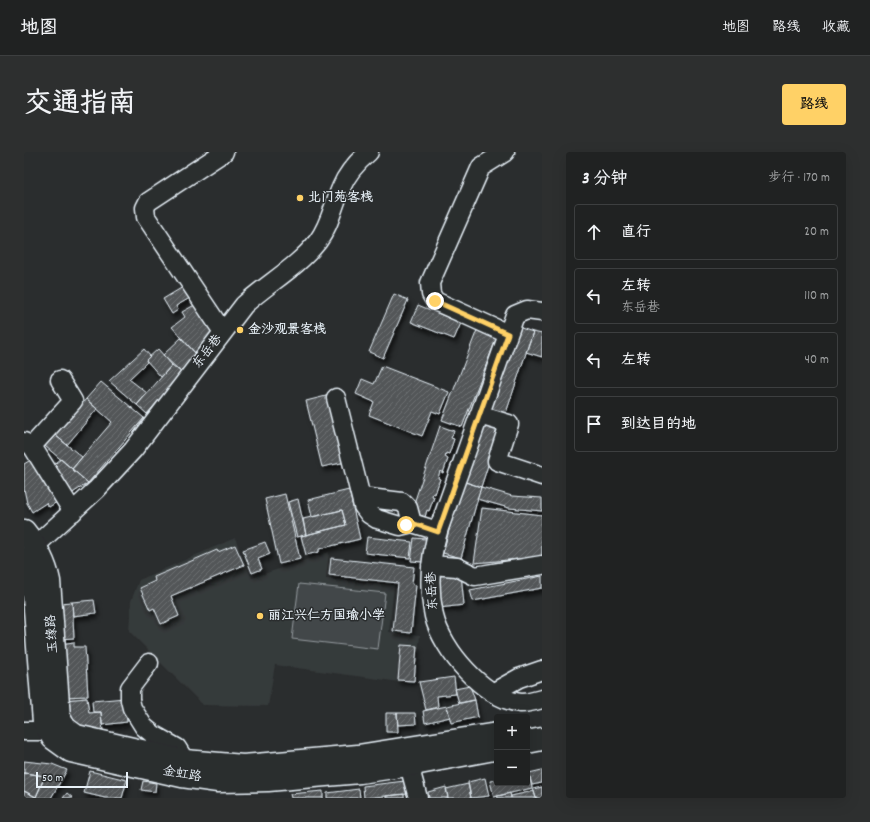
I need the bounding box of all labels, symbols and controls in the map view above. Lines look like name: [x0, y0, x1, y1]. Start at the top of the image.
text: 地图: [20, 16, 58, 43]
text: 地图: [722, 18, 750, 38]
text: 路线: [772, 18, 800, 38]
text: 收藏: [822, 18, 850, 38]
button: 路线: [782, 84, 846, 125]
text: 交通指南: [24, 86, 136, 126]
text: 3 分钟: [582, 168, 627, 192]
text: 步行 · 170 m: [768, 169, 830, 188]
place label: 北门苑客栈: [308, 189, 373, 208]
marker: 北门苑客栈: [295, 193, 305, 203]
icon: ahead: [583, 221, 605, 243]
text: 直行: [621, 222, 651, 244]
text: 20 m: [804, 223, 829, 242]
text: 左转: [621, 276, 651, 298]
icon: left: [583, 285, 605, 307]
text: 110 m: [804, 287, 829, 306]
route end: [426, 292, 444, 310]
text: 东岳巷: [621, 299, 660, 318]
place label: 金沙观景客栈: [248, 321, 326, 340]
marker: 金沙观景客栈: [235, 325, 245, 335]
street label: 东岳巷: [189, 331, 227, 373]
icon: left: [583, 349, 605, 371]
text: 左转: [621, 350, 651, 372]
text: 40 m: [805, 351, 829, 370]
icon: arrive: [583, 413, 605, 435]
text: 到达目的地: [621, 414, 696, 436]
route start: [397, 516, 415, 534]
street label: 东岳巷: [422, 571, 444, 611]
place label: 丽江兴仁方国瑜小学: [268, 607, 385, 626]
marker: 丽江兴仁方国瑜小学: [255, 611, 265, 621]
street label: 玉缘路: [42, 614, 64, 654]
map controls: [494, 714, 530, 786]
button: +: [494, 714, 530, 750]
button: −: [494, 750, 530, 786]
street label: 金虹路: [161, 762, 203, 788]
scale bar: [36, 770, 128, 789]
text: 50 m: [42, 771, 63, 787]

